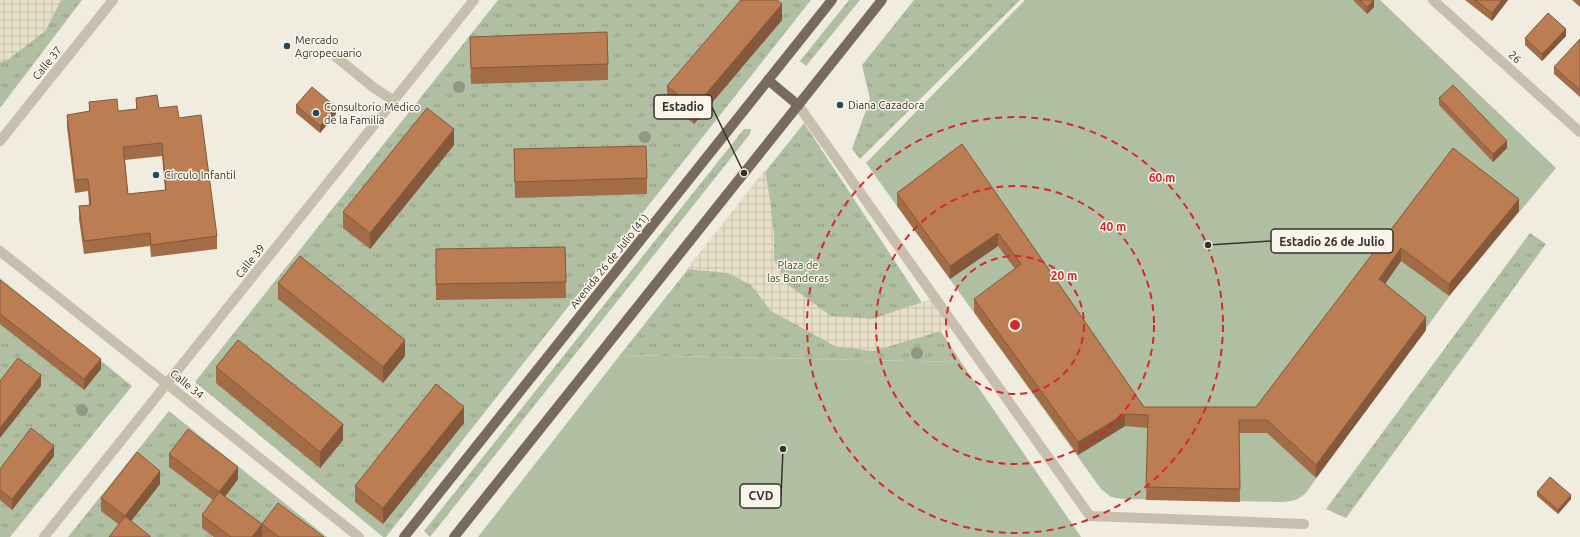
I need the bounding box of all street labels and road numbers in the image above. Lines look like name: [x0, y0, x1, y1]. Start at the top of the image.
street label: Calle 37: [30, 44, 64, 82]
street label: 26: [1506, 48, 1524, 66]
street label: Avenida 26 de Julio (41): [567, 212, 651, 311]
street label: Calle 39: [233, 242, 267, 280]
street label: Calle 34: [168, 367, 206, 401]

